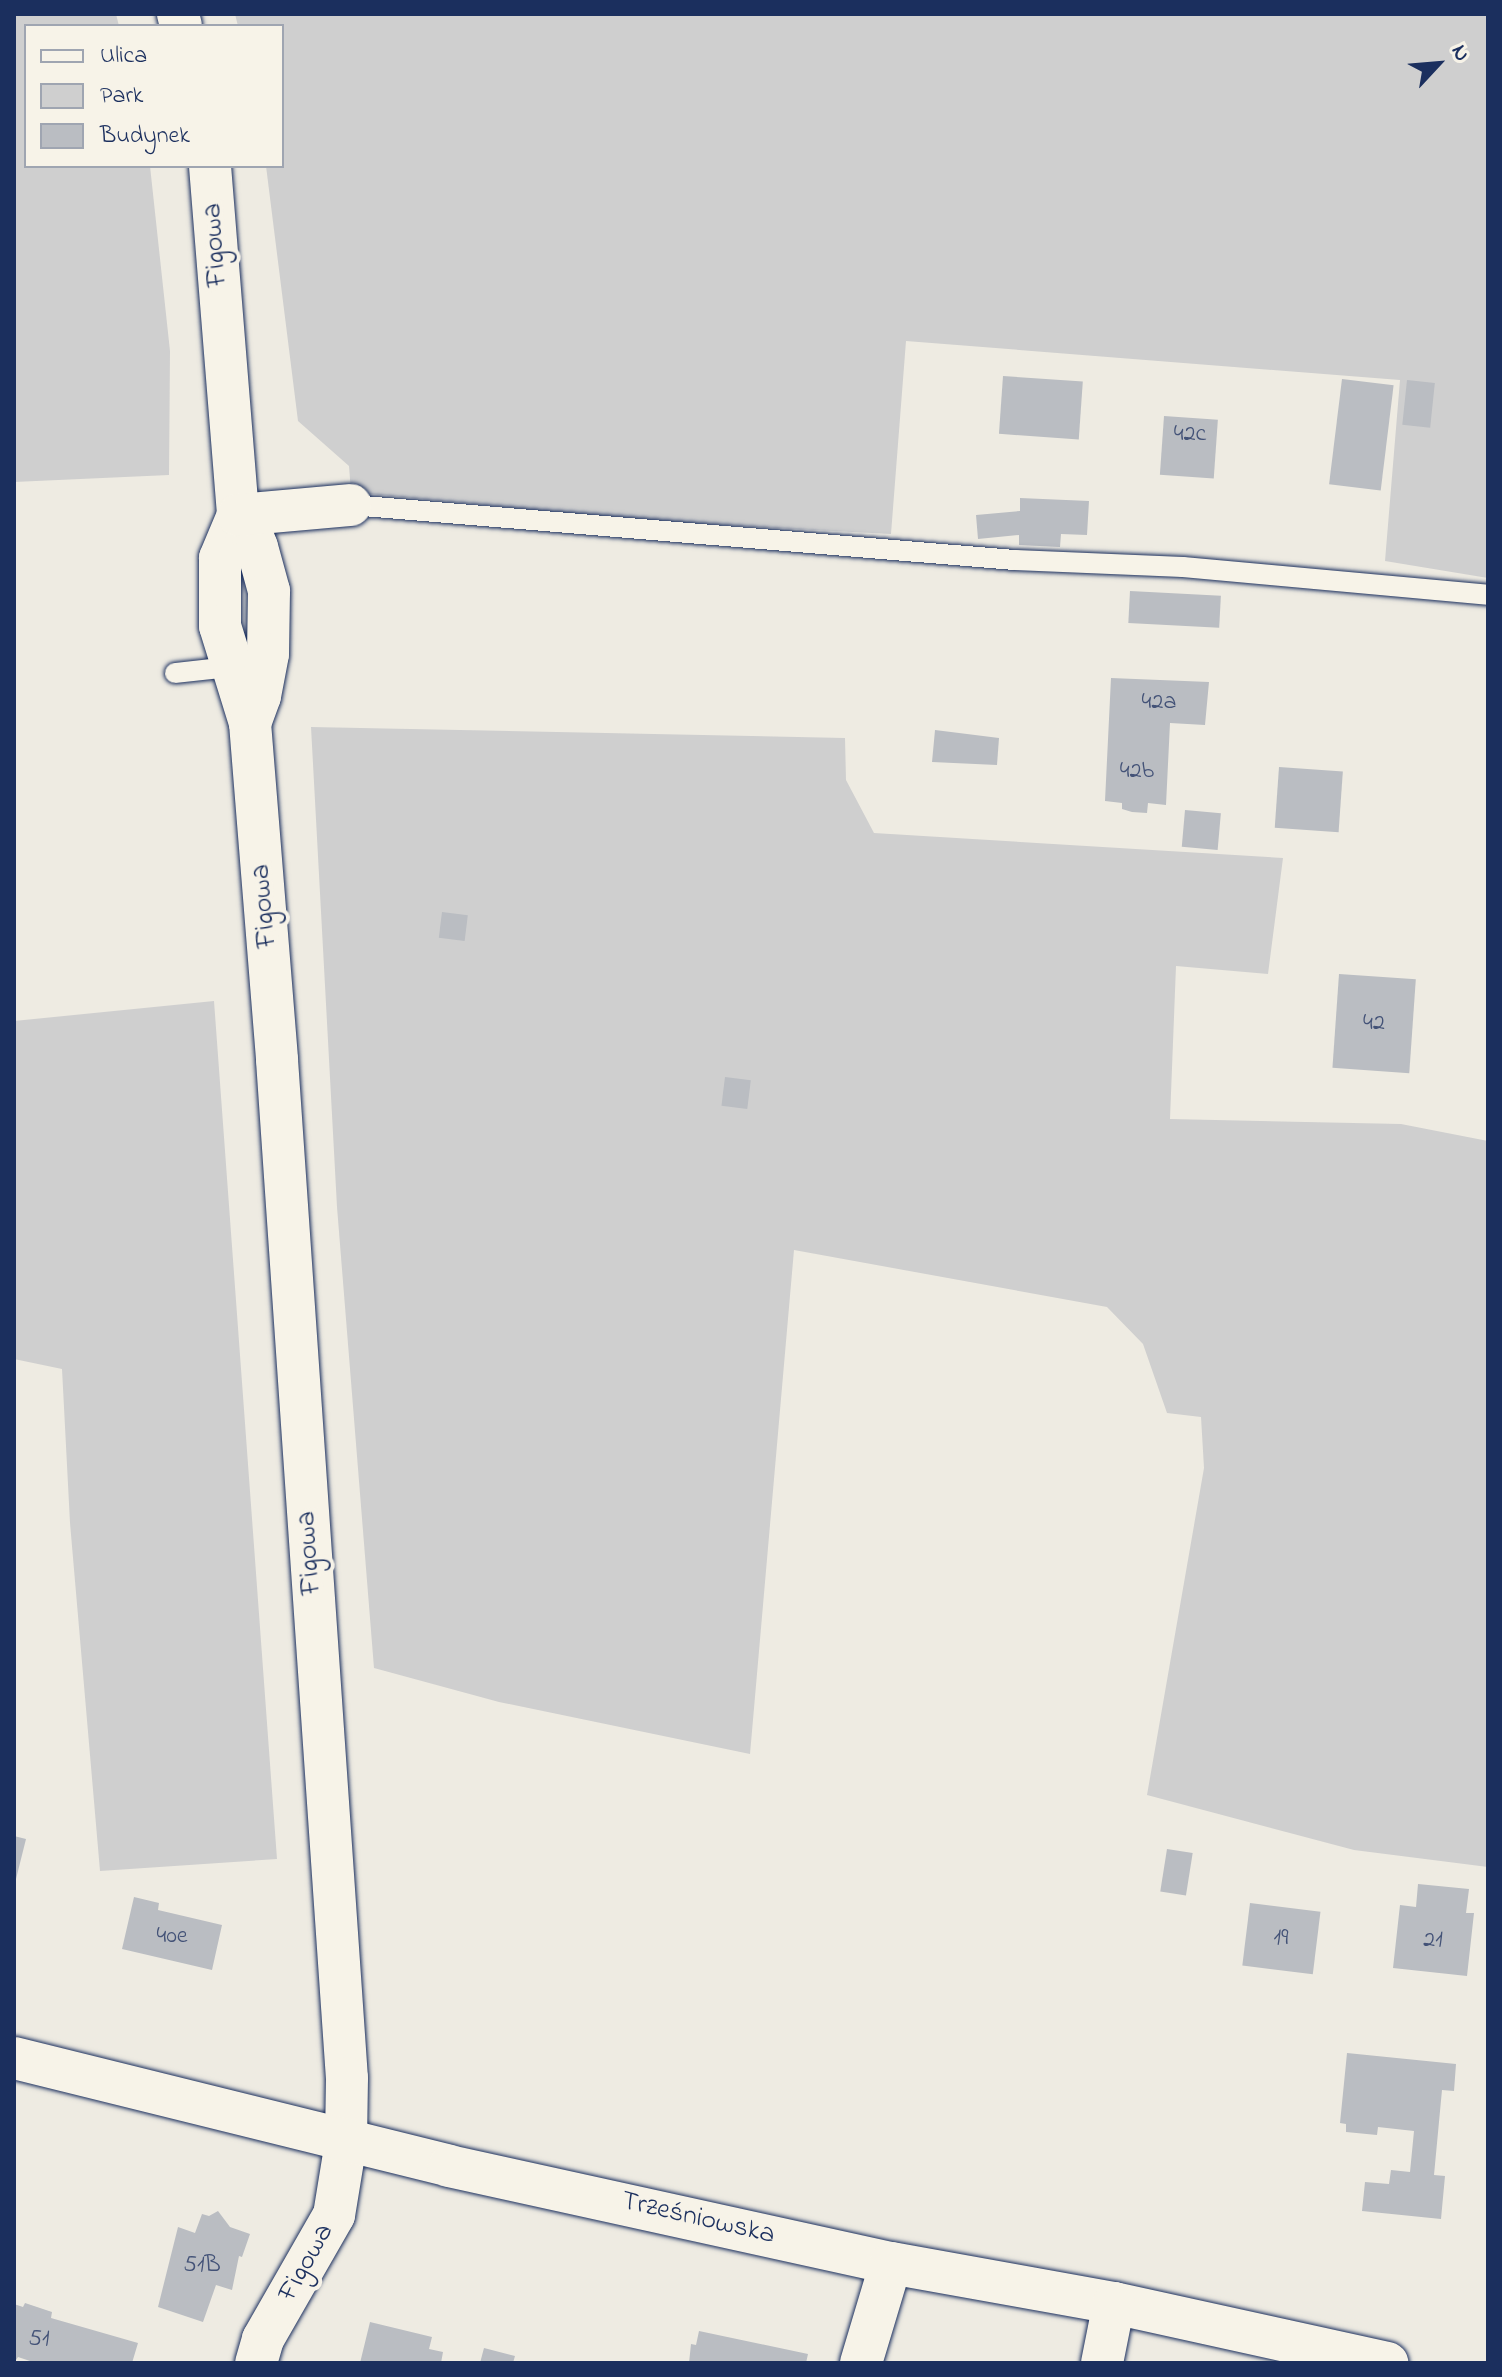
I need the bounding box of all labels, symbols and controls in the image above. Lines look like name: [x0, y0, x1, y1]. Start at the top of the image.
legend: [24, 24, 284, 168]
north arrow: [1398, 24, 1478, 104]
text: Ulica: [100, 39, 147, 74]
text: N: [1442, 40, 1477, 67]
text: Park: [100, 79, 143, 114]
text: Budynek: [100, 119, 190, 154]
street label: Figowa: [196, 202, 236, 288]
house number: 42c: [1174, 421, 1206, 449]
house number: 42a: [1142, 689, 1176, 717]
house number: 42b: [1120, 758, 1154, 786]
street label: Figowa: [245, 863, 285, 949]
house number: 42: [1363, 1010, 1385, 1038]
street label: Figowa: [290, 1510, 330, 1596]
house number: 40e: [156, 1923, 188, 1951]
house number: 19: [1274, 1925, 1288, 1953]
house number: 21: [1423, 1927, 1443, 1955]
street label: Trześniowska: [618, 2185, 778, 2253]
street label: Figowa: [272, 2218, 342, 2308]
house number: 51B: [183, 2252, 221, 2280]
house number: 51: [28, 2326, 50, 2354]

